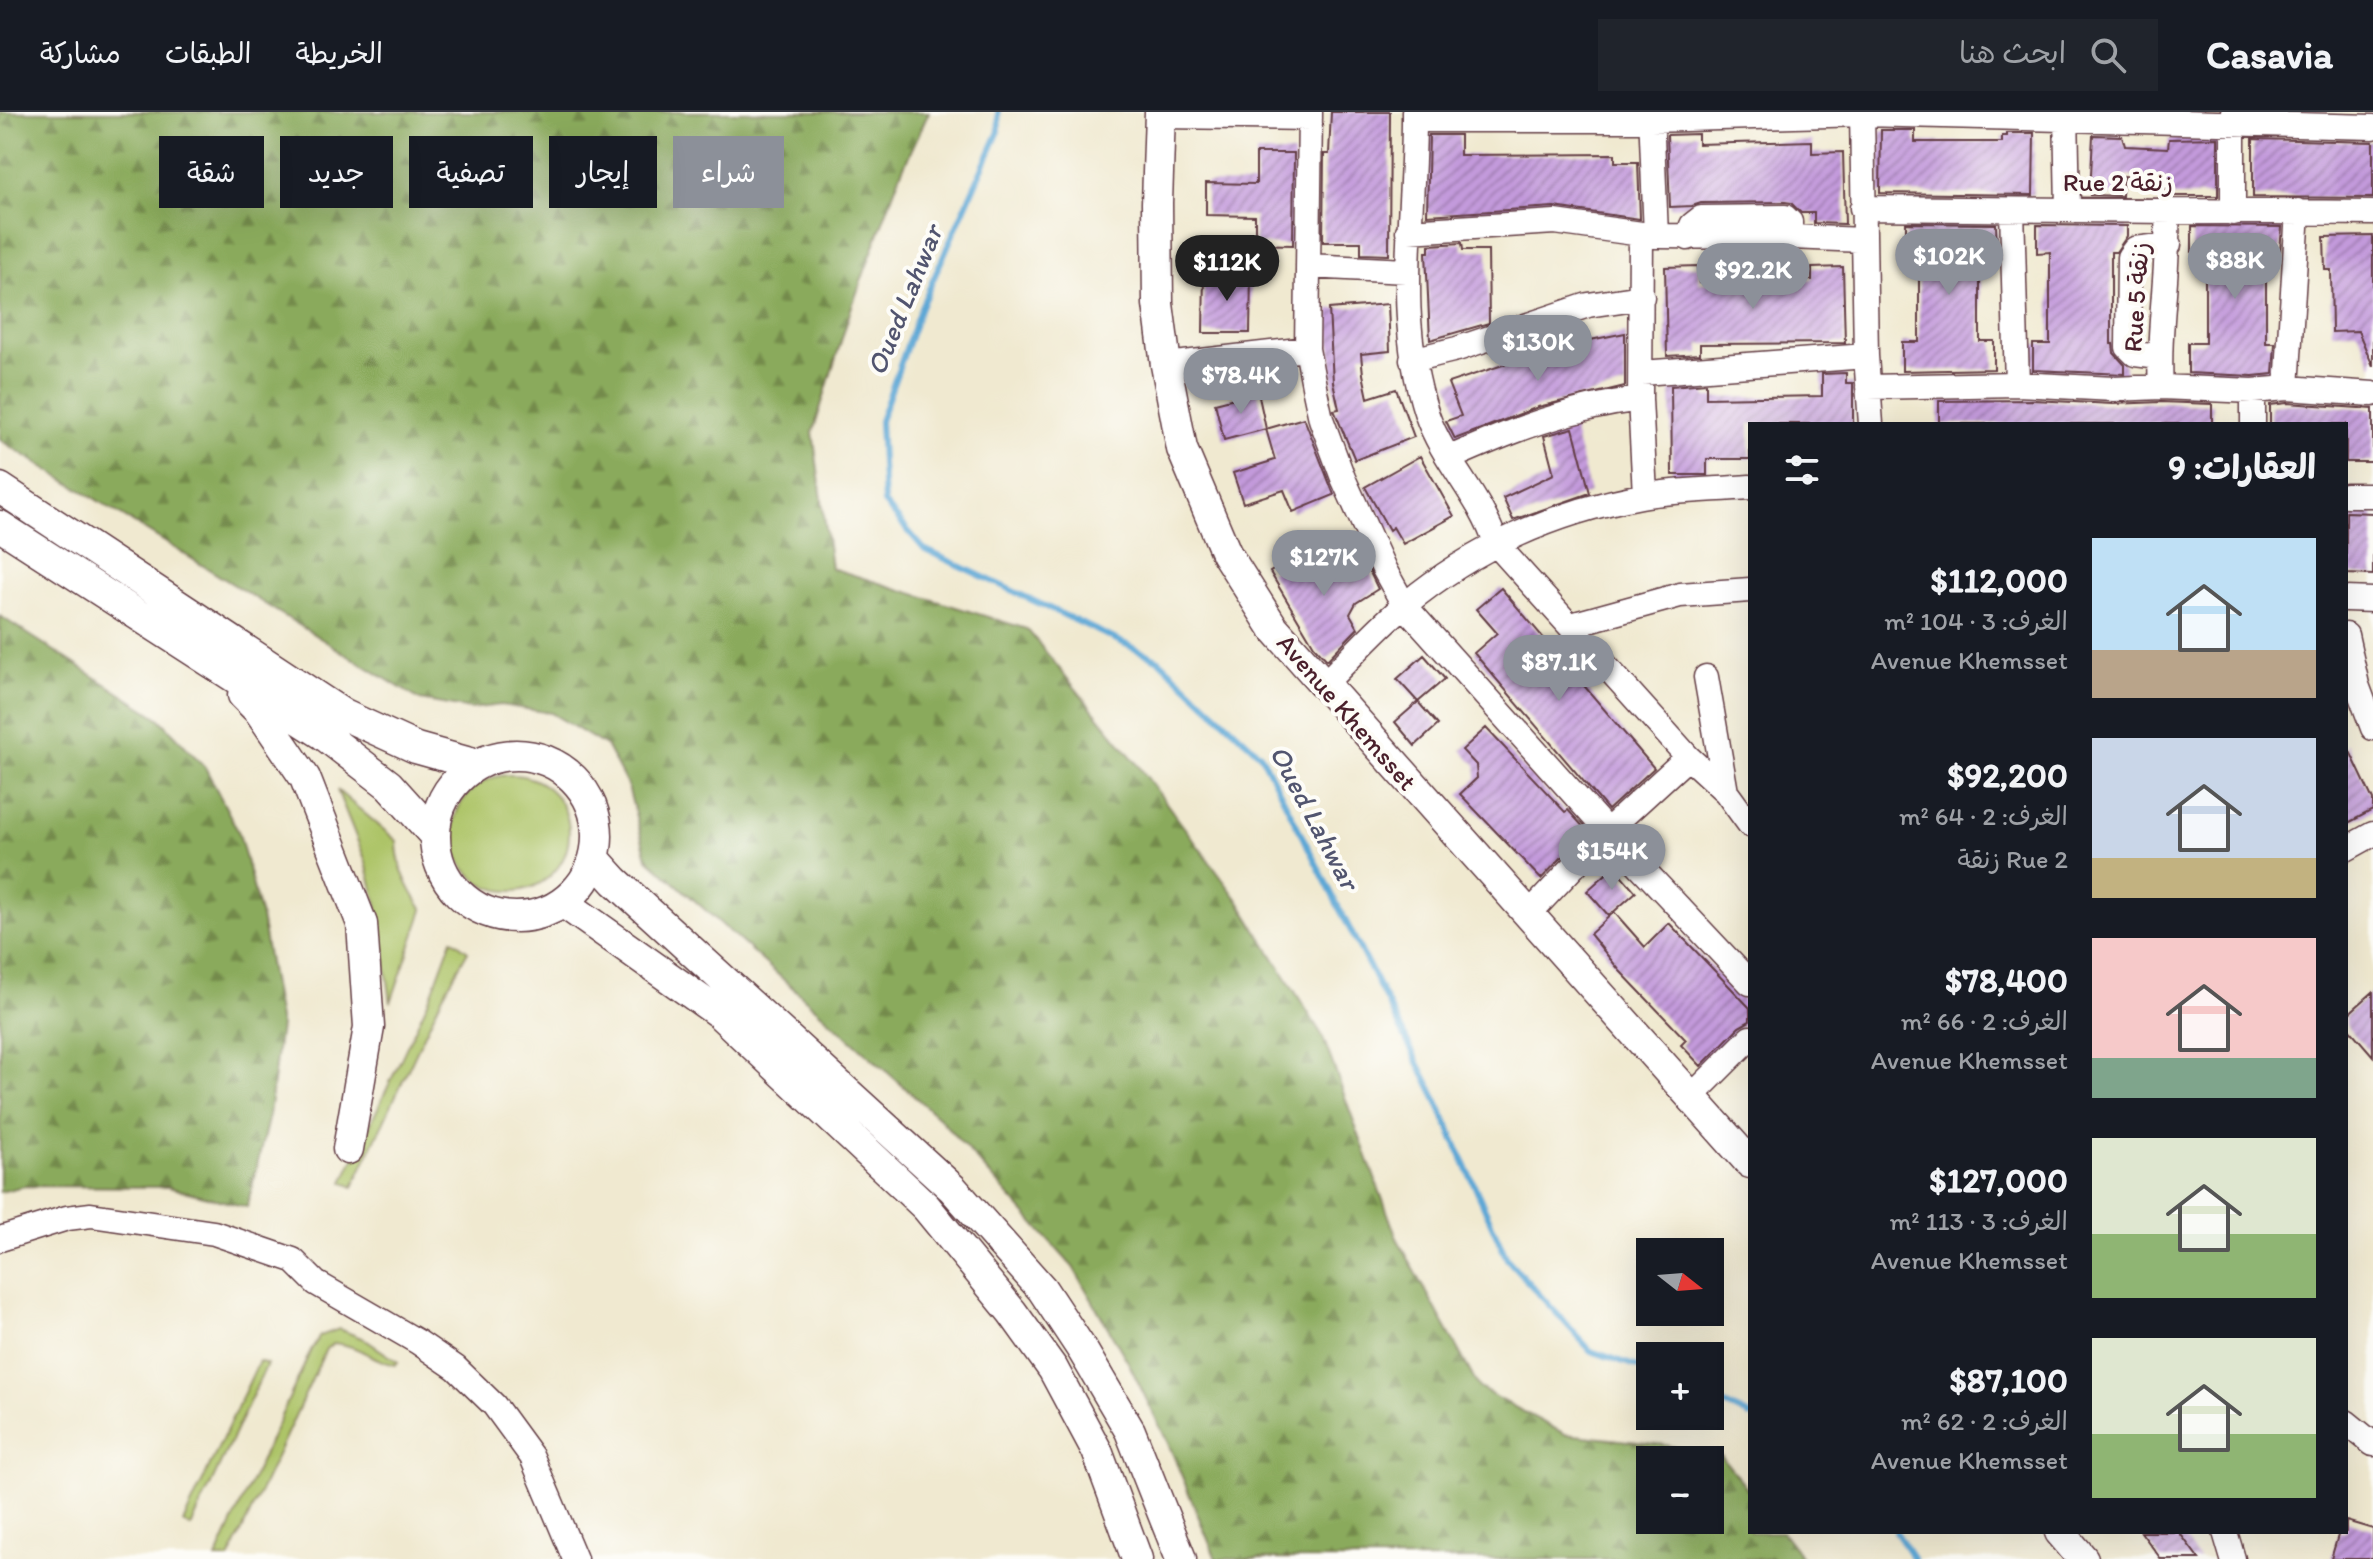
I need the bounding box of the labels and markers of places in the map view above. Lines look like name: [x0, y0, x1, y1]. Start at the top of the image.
pin: $102K: [1893, 229, 2005, 297]
pin: $88K: [2188, 233, 2282, 301]
pin: $112K: [1171, 235, 1283, 303]
pin: $92.2K: [1688, 243, 1818, 311]
pin: $130K: [1482, 315, 1594, 383]
pin: $78.4K: [1176, 348, 1306, 416]
pin: $127K: [1268, 530, 1380, 598]
pin: $87.1K: [1494, 635, 1624, 703]
pin: $154K: [1556, 824, 1668, 892]

